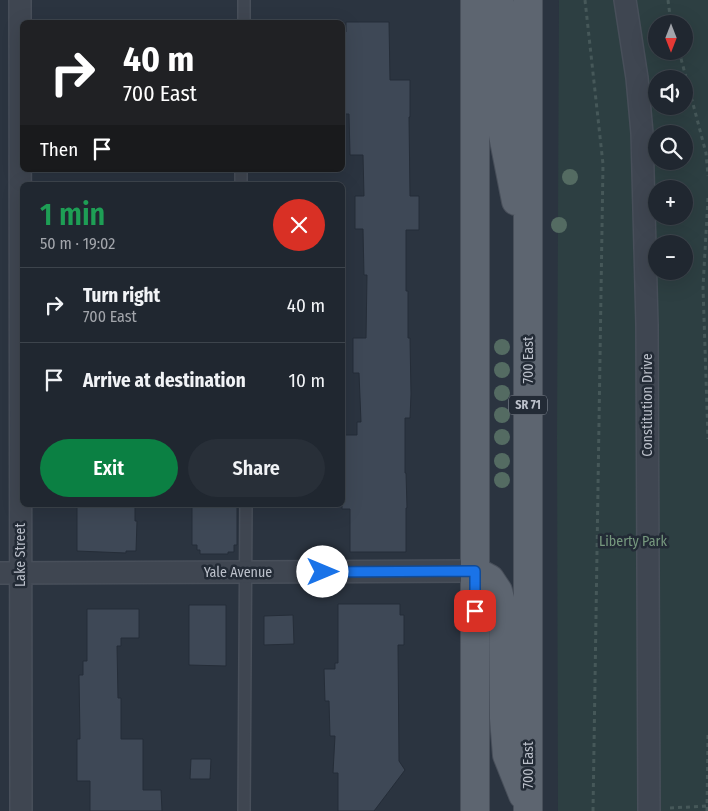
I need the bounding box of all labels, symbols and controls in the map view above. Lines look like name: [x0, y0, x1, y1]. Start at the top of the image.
north arrow: [648, 15, 692, 60]
map controls: [648, 15, 693, 280]
text: 40 m: [123, 38, 194, 80]
icon: right: [40, 40, 105, 105]
button: sound: [648, 70, 693, 115]
text: 700 East: [123, 80, 197, 107]
button: search: [648, 125, 693, 170]
icon: arrive: [88, 135, 116, 163]
text: Then: [40, 138, 78, 161]
button: +: [648, 180, 693, 225]
text: 1 min: [40, 197, 105, 233]
button: close: [273, 199, 325, 251]
text: 50 m · 19:02: [40, 234, 115, 253]
button: −: [648, 235, 693, 280]
text: Turn right: [83, 284, 160, 307]
icon: right: [40, 291, 68, 319]
text: 40 m: [287, 294, 325, 317]
text: 700 East: [83, 307, 137, 326]
street label: 700 East: [520, 336, 537, 384]
street label: Constitution Drive: [639, 353, 656, 457]
icon: arrive: [40, 366, 68, 394]
text: Arrive at destination: [83, 369, 246, 392]
text: 10 m: [289, 369, 325, 392]
road number: SR 71: [509, 396, 547, 414]
button: Exit: [40, 439, 178, 497]
button: Share: [188, 439, 325, 497]
street label: Lake Street: [12, 523, 29, 587]
park label: Liberty Park: [599, 533, 667, 550]
position arrow: [296, 545, 348, 597]
street label: Yale Avenue: [204, 564, 272, 581]
pin: [454, 590, 496, 632]
icon: arrive: [461, 597, 489, 625]
street label: 700 East: [520, 741, 537, 789]

